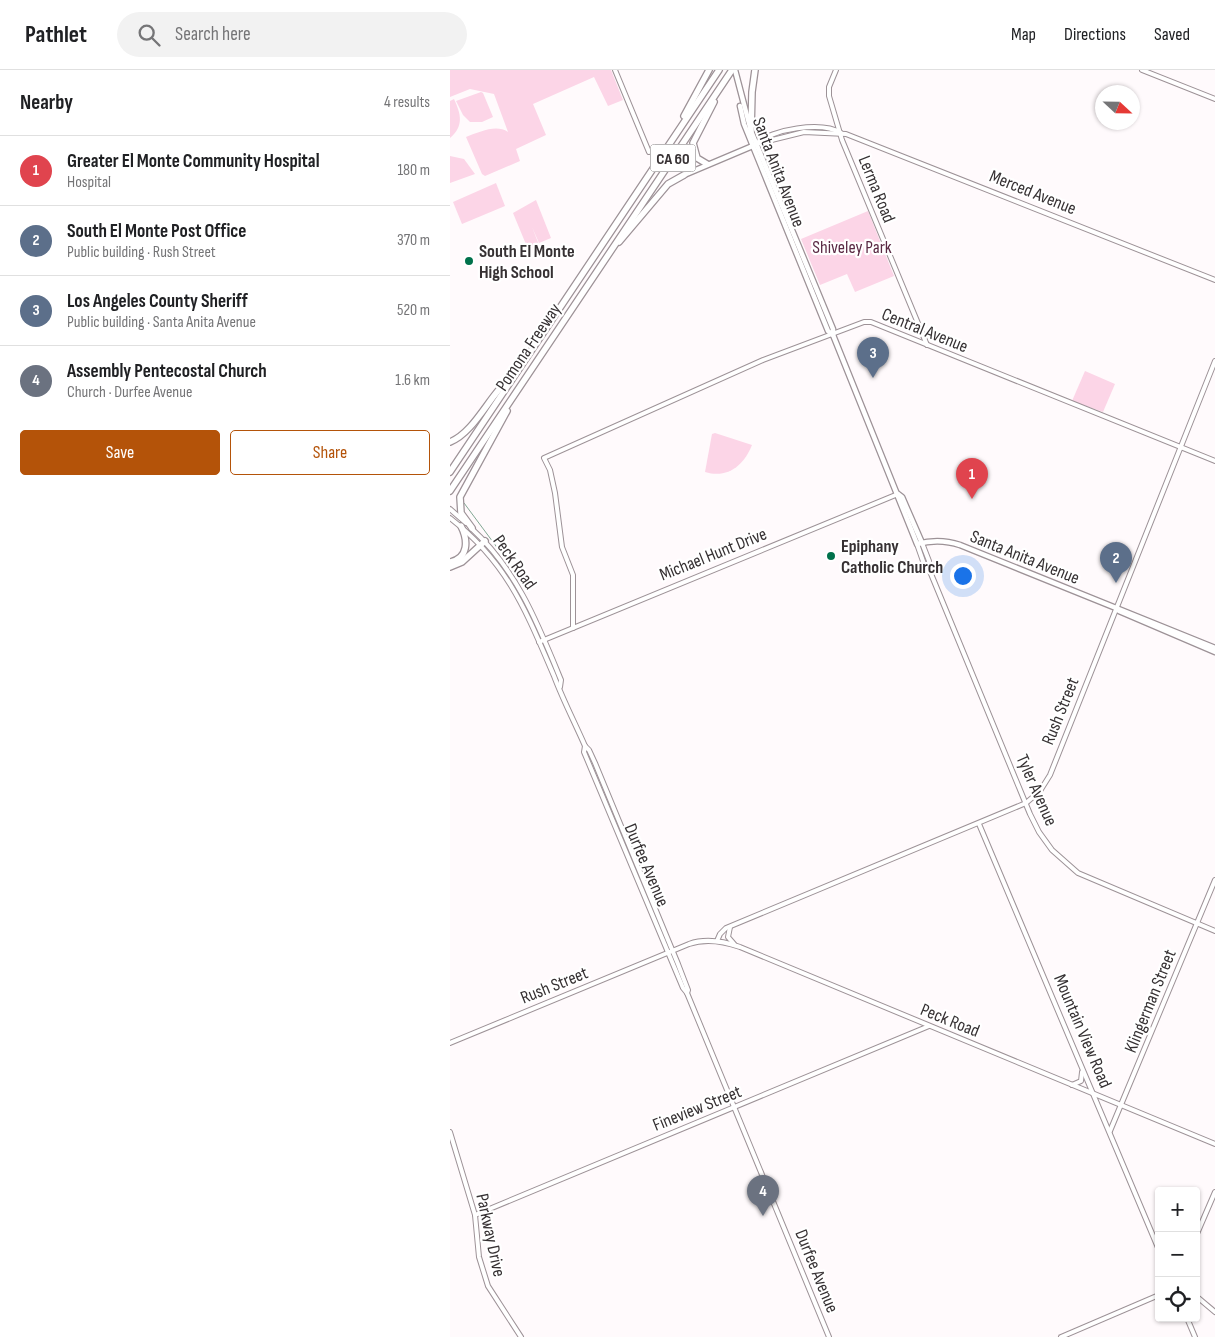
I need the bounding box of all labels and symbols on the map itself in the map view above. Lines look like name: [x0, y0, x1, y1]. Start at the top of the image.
north arrow: [1095, 85, 1140, 130]
street label: Santa Anita Avenue: [748, 114, 809, 230]
road number: CA 60: [650, 145, 696, 172]
street label: Lerma Road: [854, 153, 899, 226]
street label: Merced Avenue: [986, 166, 1079, 219]
park label: Shiveley Park: [812, 237, 892, 258]
place label: South El Monte High School: [479, 241, 575, 283]
marker: South El Monte High School: [463, 255, 475, 267]
street label: Pomona Freeway: [491, 299, 565, 395]
street label: Central Avenue: [879, 304, 971, 357]
pin: 3: [857, 337, 889, 378]
pin: 1: [956, 458, 988, 499]
street label: Michael Hunt Drive: [657, 523, 770, 585]
street label: Santa Anita Avenue: [967, 526, 1083, 589]
street label: Peck Road: [488, 531, 541, 594]
place label: Epiphany Catholic Church: [841, 536, 943, 578]
pin: 2: [1100, 542, 1132, 583]
marker: Epiphany Catholic Church: [825, 550, 837, 562]
your location: [950, 563, 976, 589]
street label: Rush Street: [1037, 674, 1084, 748]
street label: Tyler Avenue: [1011, 751, 1062, 829]
street label: Durfee Avenue: [620, 821, 673, 910]
street label: Klingerman Street: [1120, 946, 1181, 1056]
street label: Rush Street: [517, 962, 591, 1008]
street label: Mountain View Road: [1049, 971, 1116, 1091]
street label: Peck Road: [917, 999, 982, 1042]
street label: Fineview Street: [650, 1081, 745, 1136]
pin: 4: [747, 1175, 779, 1216]
street label: Parkway Drive: [471, 1192, 510, 1279]
street label: Durfee Avenue: [790, 1226, 843, 1316]

